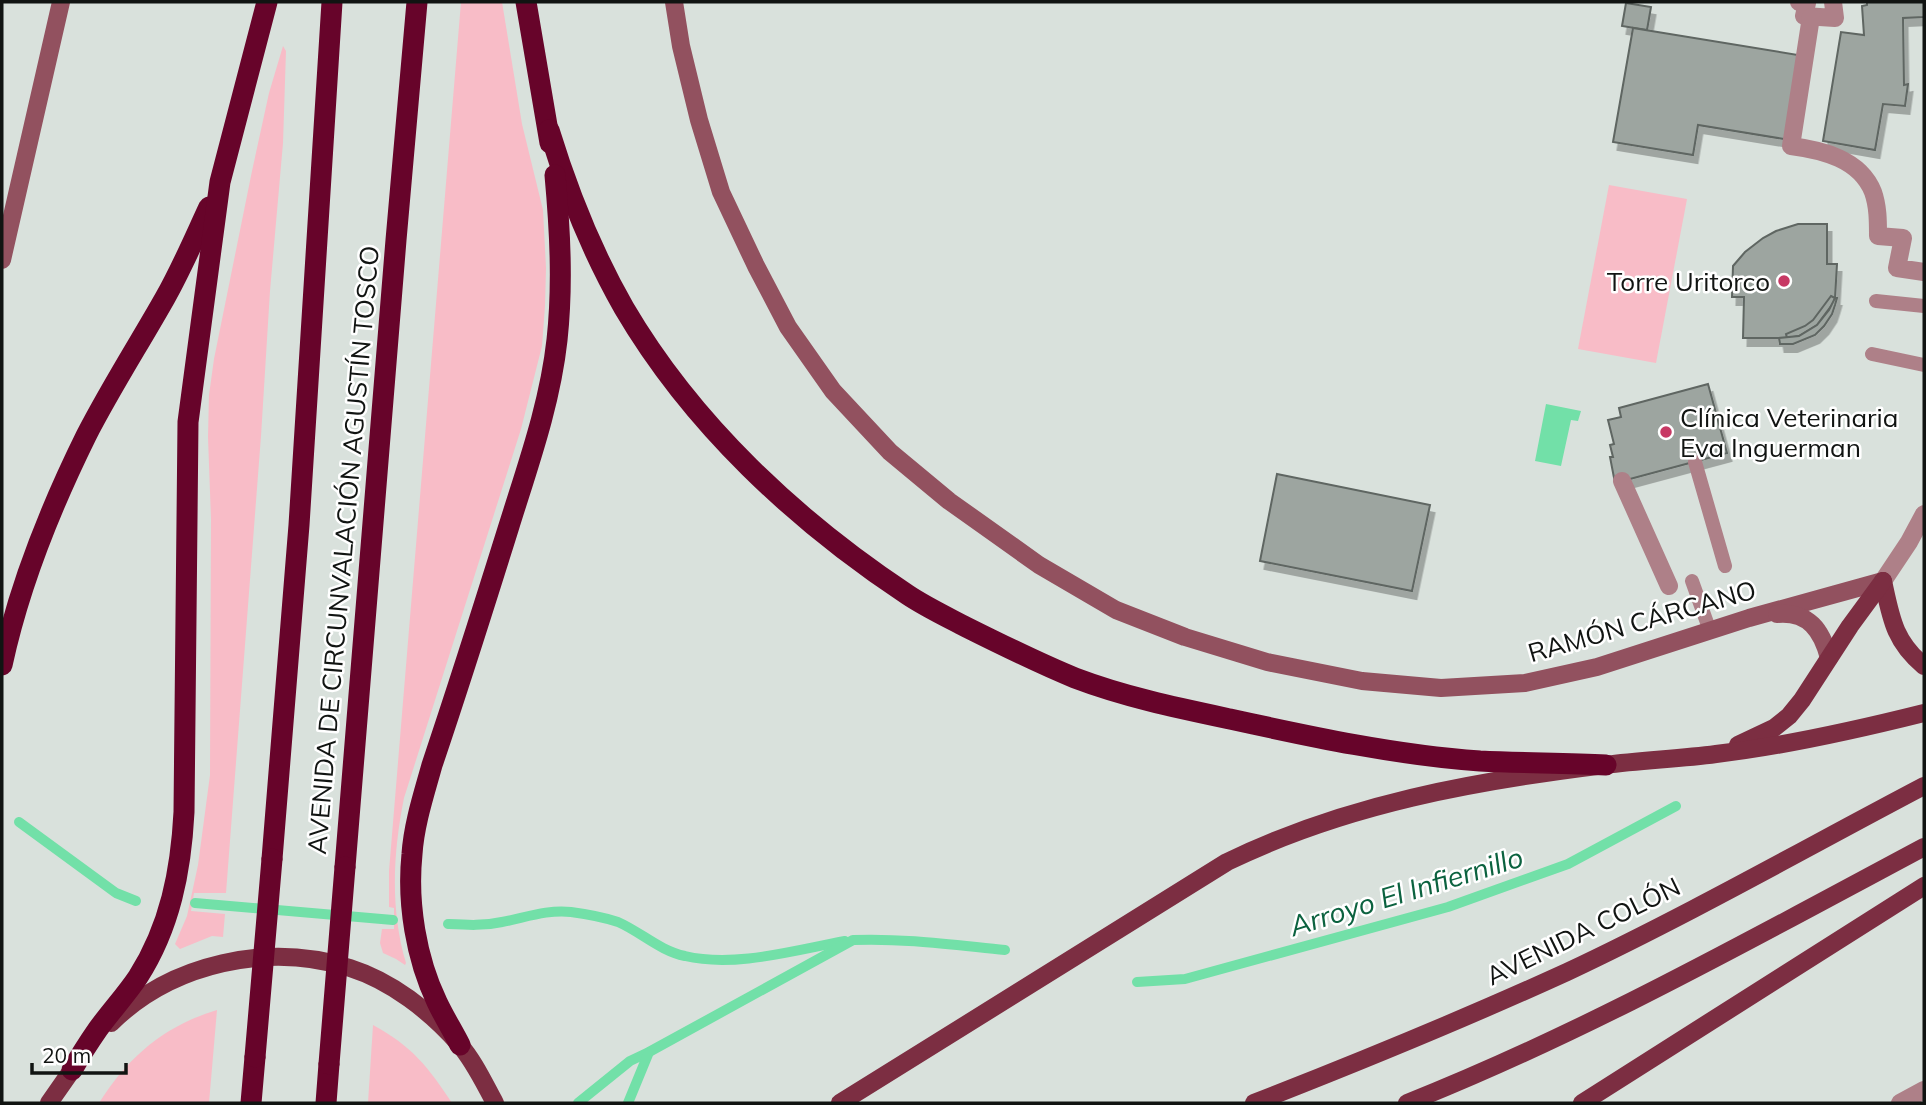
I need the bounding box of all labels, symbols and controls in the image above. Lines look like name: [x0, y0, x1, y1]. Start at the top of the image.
street label: AVENIDA DE CIRCUNVALACIÓN AGUSTÍN TOSCO: [300, 244, 386, 856]
place label: Torre Uritorco: [1607, 265, 1770, 298]
marker: Torre Uritorco: [1776, 273, 1792, 289]
place label: Clínica Veterinaria Eva Inguerman: [1680, 401, 1898, 464]
marker: Clínica Veterinaria Eva Inguerman: [1658, 424, 1674, 440]
street label: RAMÓN CÁRCANO: [1524, 573, 1760, 669]
water label: Arroyo El Infiernillo: [1284, 839, 1527, 943]
street label: AVENIDA COLÓN: [1480, 870, 1686, 992]
scale bar: [32, 1032, 126, 1076]
text: 20 m: [42, 1042, 91, 1068]

